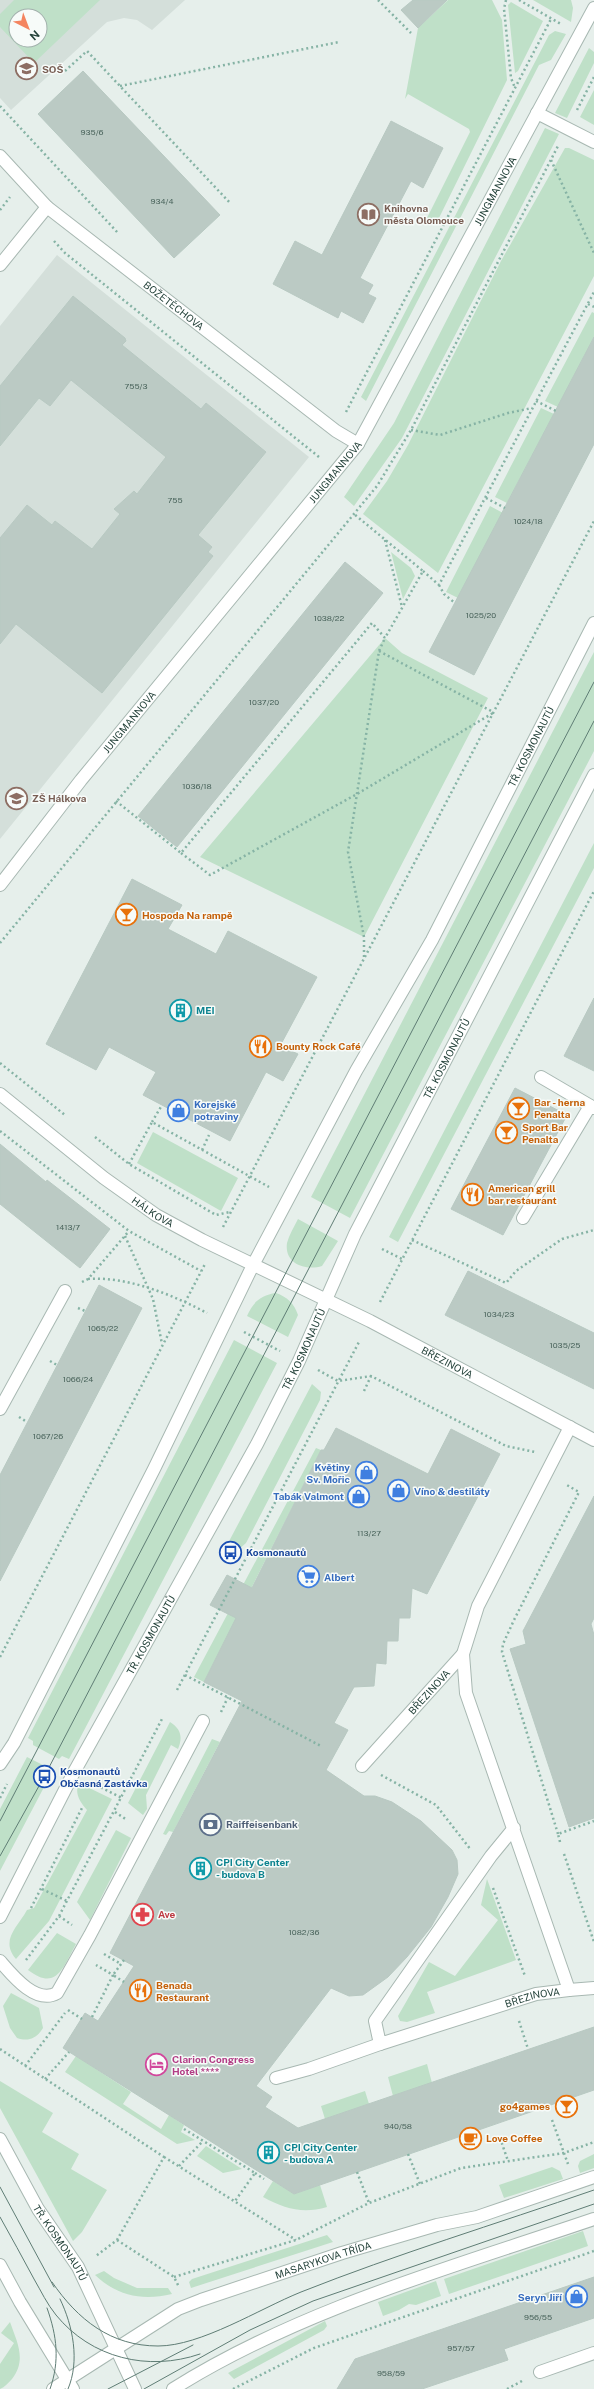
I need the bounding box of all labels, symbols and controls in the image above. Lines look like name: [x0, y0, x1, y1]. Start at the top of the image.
north arrow: [8, 8, 48, 48]
text: N: [27, 28, 42, 43]
school or university icon: SOŠ: [14, 56, 40, 82]
place label: SOŠ: [42, 63, 64, 75]
house number: 935/6: [81, 127, 103, 137]
street label: JUNGMANNOVA: [472, 154, 519, 227]
house number: 934/4: [151, 196, 173, 206]
library icon: Knihovna města Olomouce: [356, 201, 382, 227]
place label: Knihovna města Olomouce: [384, 202, 464, 226]
street label: BOŽETĚCHOVA: [141, 278, 207, 333]
house number: 755/3: [125, 381, 147, 391]
street label: JUNGMANNOVA: [306, 438, 364, 505]
house number: 755: [167, 495, 183, 505]
house number: 1024/18: [513, 516, 543, 526]
house number: 1025/20: [466, 610, 496, 620]
house number: 1038/22: [314, 613, 345, 623]
street label: JUNGMANNOVA: [100, 688, 158, 755]
house number: 1037/20: [249, 697, 279, 707]
street label: TŘ. KOSMONAUTŮ: [505, 704, 556, 789]
house number: 1036/18: [182, 781, 212, 791]
school or university icon: ZŠ Hálkova: [4, 785, 30, 811]
place label: ZŠ Hálkova: [32, 792, 87, 804]
bar icon: Hospoda Na rampě: [113, 902, 139, 928]
place label: Hospoda Na rampě: [142, 909, 233, 921]
building icon: MEI: [168, 997, 194, 1023]
place label: MEI: [196, 1004, 215, 1016]
street label: TŘ. KOSMONAUTŮ: [421, 1017, 472, 1101]
restaurant icon: Bounty Rock Café: [248, 1033, 274, 1059]
place label: Bounty Rock Café: [276, 1040, 361, 1052]
bar icon: Bar - herna Penalta: [506, 1095, 532, 1121]
place label: Bar - herna Penalta: [534, 1096, 585, 1120]
shop icon: Korejské potraviny: [165, 1097, 191, 1123]
place label: Korejské potraviny: [194, 1098, 239, 1122]
bar icon: Sport Bar Penalta: [493, 1120, 519, 1146]
place label: Sport Bar Penalta: [522, 1121, 568, 1145]
restaurant icon: American grill bar restaurant: [459, 1181, 485, 1207]
place label: American grill bar restaurant: [488, 1182, 557, 1206]
street label: HÁLKOVA: [130, 1194, 176, 1229]
house number: 1413/7: [56, 1222, 80, 1232]
street label: TŘ. KOSMONAUTŮ: [279, 1307, 327, 1392]
house number: 1034/23: [484, 1309, 514, 1319]
house number: 1065/22: [88, 1323, 119, 1333]
house number: 1035/25: [550, 1340, 580, 1350]
street label: BŘEZINOVA: [420, 1344, 475, 1381]
house number: 1066/24: [63, 1374, 93, 1384]
house number: 1067/26: [33, 1431, 63, 1441]
shop icon: Květiny Sv. Mořic: [353, 1460, 379, 1486]
place label: Květiny Sv. Mořic: [306, 1461, 351, 1485]
shop icon: Víno & destiláty: [385, 1478, 411, 1504]
shop icon: Tabák Valmont: [346, 1483, 372, 1509]
place label: Víno & destiláty: [414, 1485, 490, 1497]
place label: Tabák Valmont: [273, 1490, 344, 1502]
house number: 113/27: [357, 1528, 381, 1538]
bus stop icon: Kosmonautů: [218, 1539, 244, 1565]
place label: Kosmonautů: [246, 1546, 306, 1558]
supermarket icon: Albert: [295, 1564, 321, 1590]
place label: Albert: [324, 1571, 355, 1583]
street label: TŘ. KOSMONAUTŮ: [124, 1593, 177, 1676]
street label: BŘEZINOVA: [406, 1667, 452, 1717]
bus stop icon: Kosmonautů Občasná Zastávka: [31, 1764, 57, 1790]
place label: Kosmonautů Občasná Zastávka: [60, 1765, 148, 1789]
bank icon: Raiffeisenbank: [198, 1811, 224, 1837]
place label: Raiffeisenbank: [226, 1818, 298, 1830]
building icon: CPI City Center - budova B: [188, 1855, 214, 1881]
place label: CPI City Center - budova B: [216, 1856, 289, 1880]
pharmacy icon: Ave: [130, 1901, 156, 1927]
place label: Ave: [158, 1908, 176, 1920]
house number: 1082/36: [289, 1927, 319, 1937]
restaurant icon: Benada Restaurant: [128, 1978, 154, 2004]
place label: Benada Restaurant: [156, 1979, 209, 2003]
street label: BŘEZINOVA: [503, 1985, 560, 2010]
hotel icon: Clarion Congress Hotel ****: [143, 2052, 169, 2078]
place label: Clarion Congress Hotel ****: [172, 2053, 254, 2077]
bar icon: go4games: [553, 2093, 579, 2119]
place label: go4games: [500, 2100, 550, 2112]
house number: 940/58: [384, 2121, 412, 2131]
cafe icon: Love Coffee: [458, 2125, 484, 2151]
place label: Love Coffee: [486, 2132, 543, 2144]
building icon: CPI City Center - budova A: [256, 2140, 282, 2166]
place label: CPI City Center - budova A: [284, 2141, 357, 2165]
street label: TŘ. KOSMONAUTŮ: [31, 2203, 89, 2282]
street label: MASARYKOVA TŘÍDA: [273, 2239, 373, 2281]
shop icon: Seryn Jiří: [564, 2284, 590, 2310]
place label: Seryn Jiří: [518, 2291, 562, 2303]
house number: 956/55: [524, 2312, 552, 2322]
house number: 957/57: [447, 2343, 475, 2353]
house number: 958/59: [377, 2368, 405, 2378]

